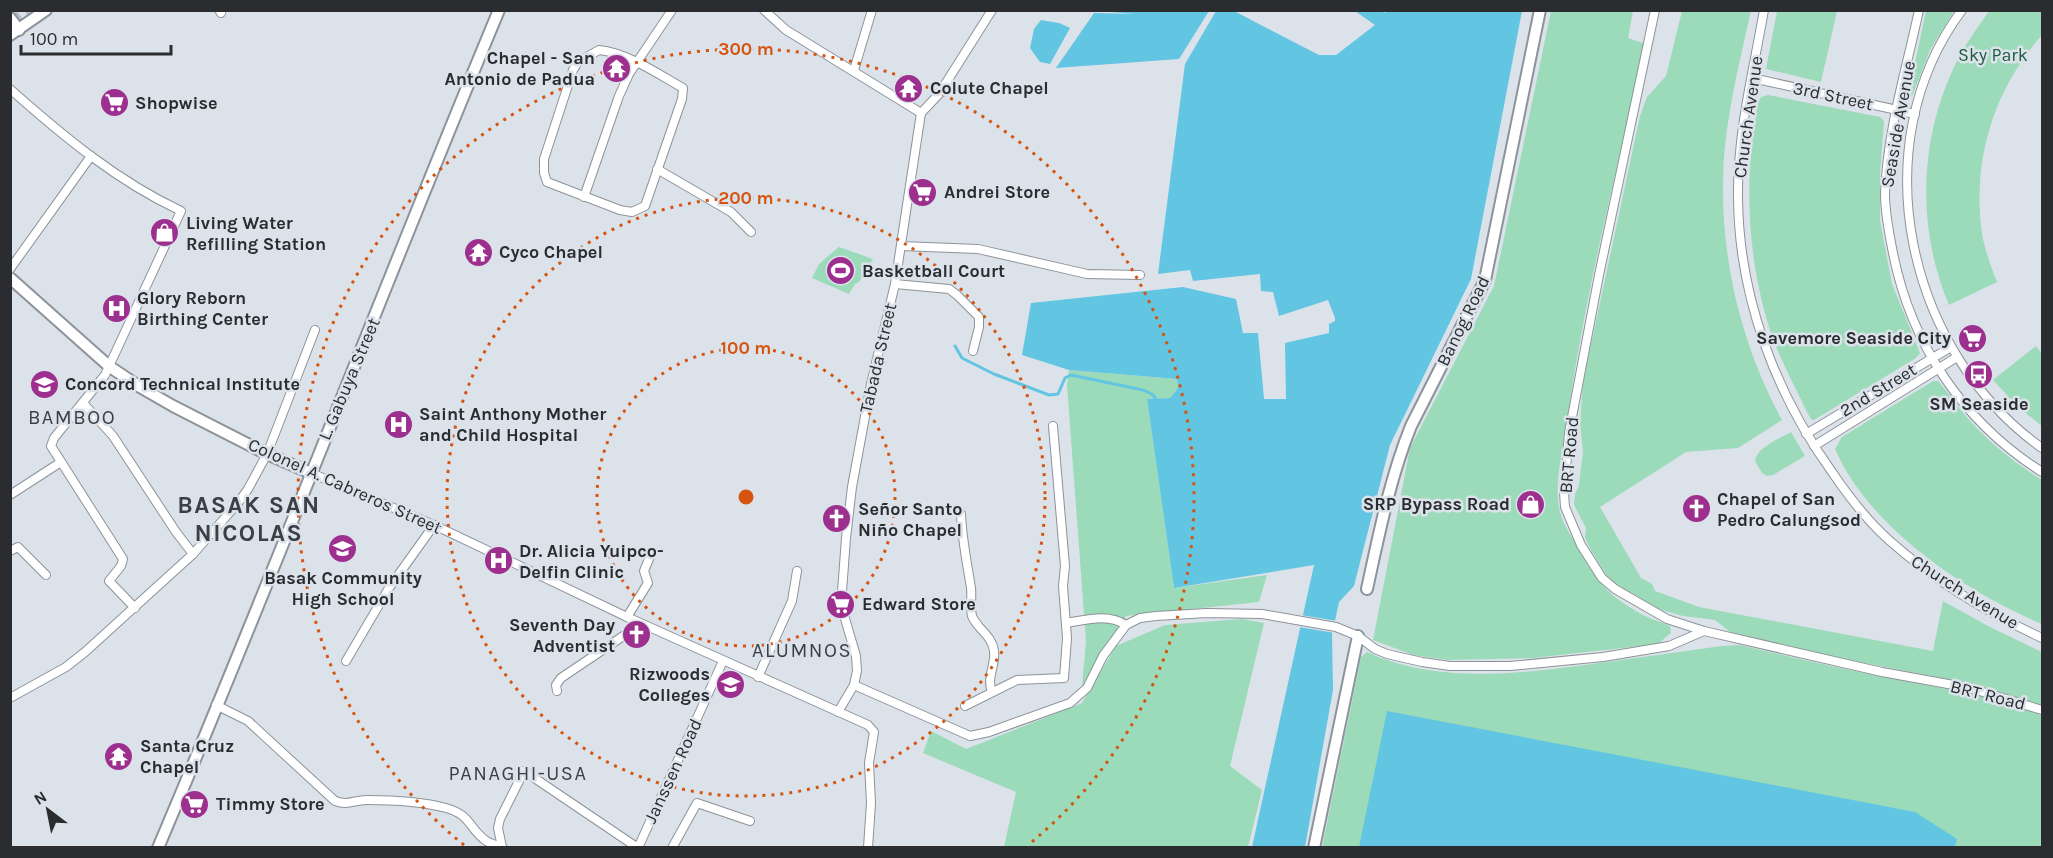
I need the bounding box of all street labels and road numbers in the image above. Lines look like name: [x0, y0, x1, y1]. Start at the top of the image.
street label: Church Avenue: [1729, 55, 1767, 179]
street label: Seaside Avenue: [1876, 59, 1920, 189]
street label: 3rd Street: [1791, 77, 1875, 115]
street label: Banog Road: [1432, 272, 1494, 370]
street label: Tabada Street: [855, 301, 901, 415]
street label: L. Gabuya Street: [313, 314, 385, 444]
street label: 2nd Street: [1836, 358, 1921, 421]
street label: BRT Road: [1555, 416, 1583, 494]
street label: Colonel A. Cabreros Street: [245, 433, 446, 539]
street label: Church Avenue: [1907, 550, 2023, 634]
street label: BRT Road: [1948, 675, 2028, 715]
street label: Janssen Road: [639, 715, 707, 827]

